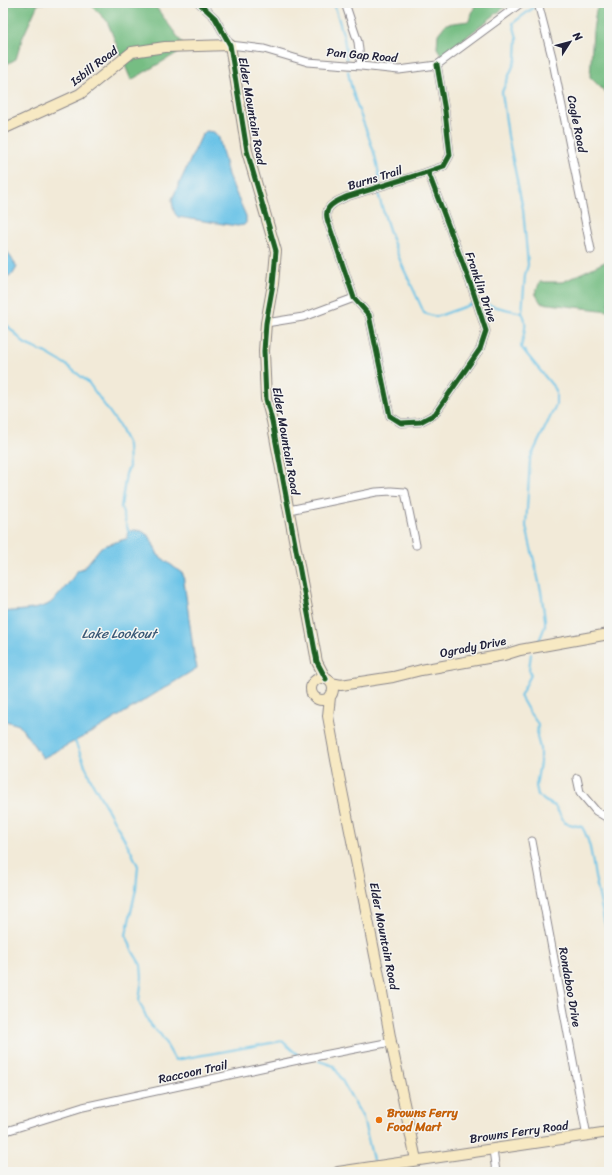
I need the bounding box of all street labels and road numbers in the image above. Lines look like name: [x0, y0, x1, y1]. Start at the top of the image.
street label: Isbill Road: [64, 40, 123, 92]
street label: Pan Gap Road: [326, 41, 399, 69]
street label: Elder Mountain Road: [232, 55, 273, 168]
street label: Cagle Road: [561, 94, 593, 155]
street label: Burns Trail: [345, 159, 406, 197]
street label: Franklin Drive: [459, 249, 503, 325]
street label: Elder Mountain Road: [266, 385, 307, 498]
street label: Ogrady Drive: [438, 630, 508, 664]
street label: Elder Mountain Road: [363, 880, 406, 993]
street label: Rondaboo Drive: [552, 945, 588, 1029]
street label: Raccoon Trail: [156, 1054, 230, 1090]
street label: Browns Ferry Road: [468, 1114, 570, 1150]

